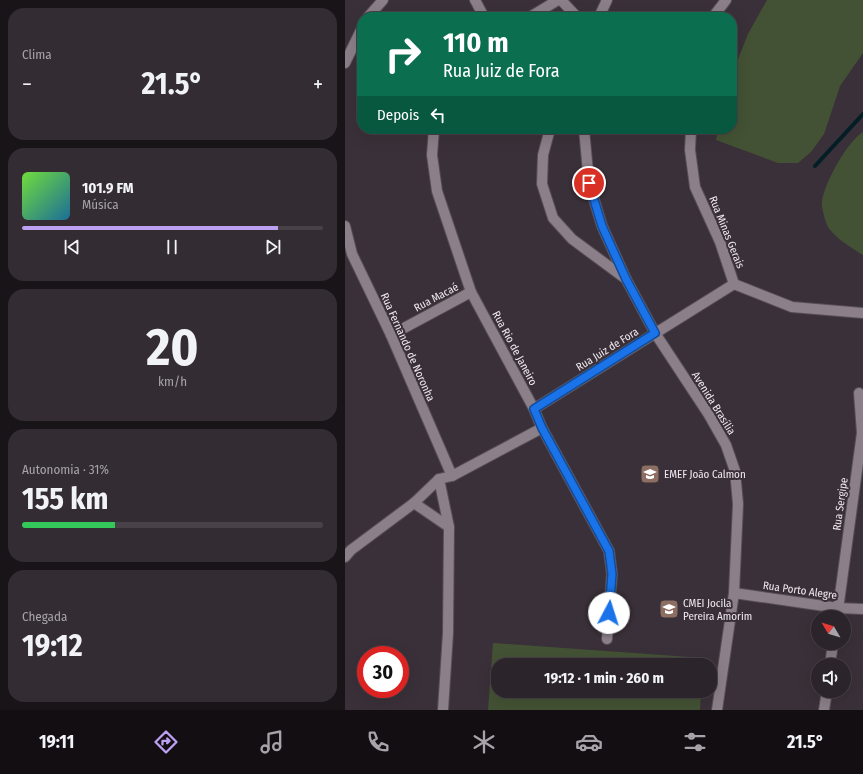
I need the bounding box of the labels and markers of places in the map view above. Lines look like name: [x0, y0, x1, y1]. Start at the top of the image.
pin: [572, 166, 606, 200]
school or university icon: EMEF João Calmon: [639, 463, 661, 485]
place label: EMEF João Calmon: [664, 468, 746, 481]
place label: CMEI Jocila Pereira Amorim: [683, 597, 752, 623]
school or university icon: CMEI Jocila Pereira Amorim: [658, 598, 680, 620]

